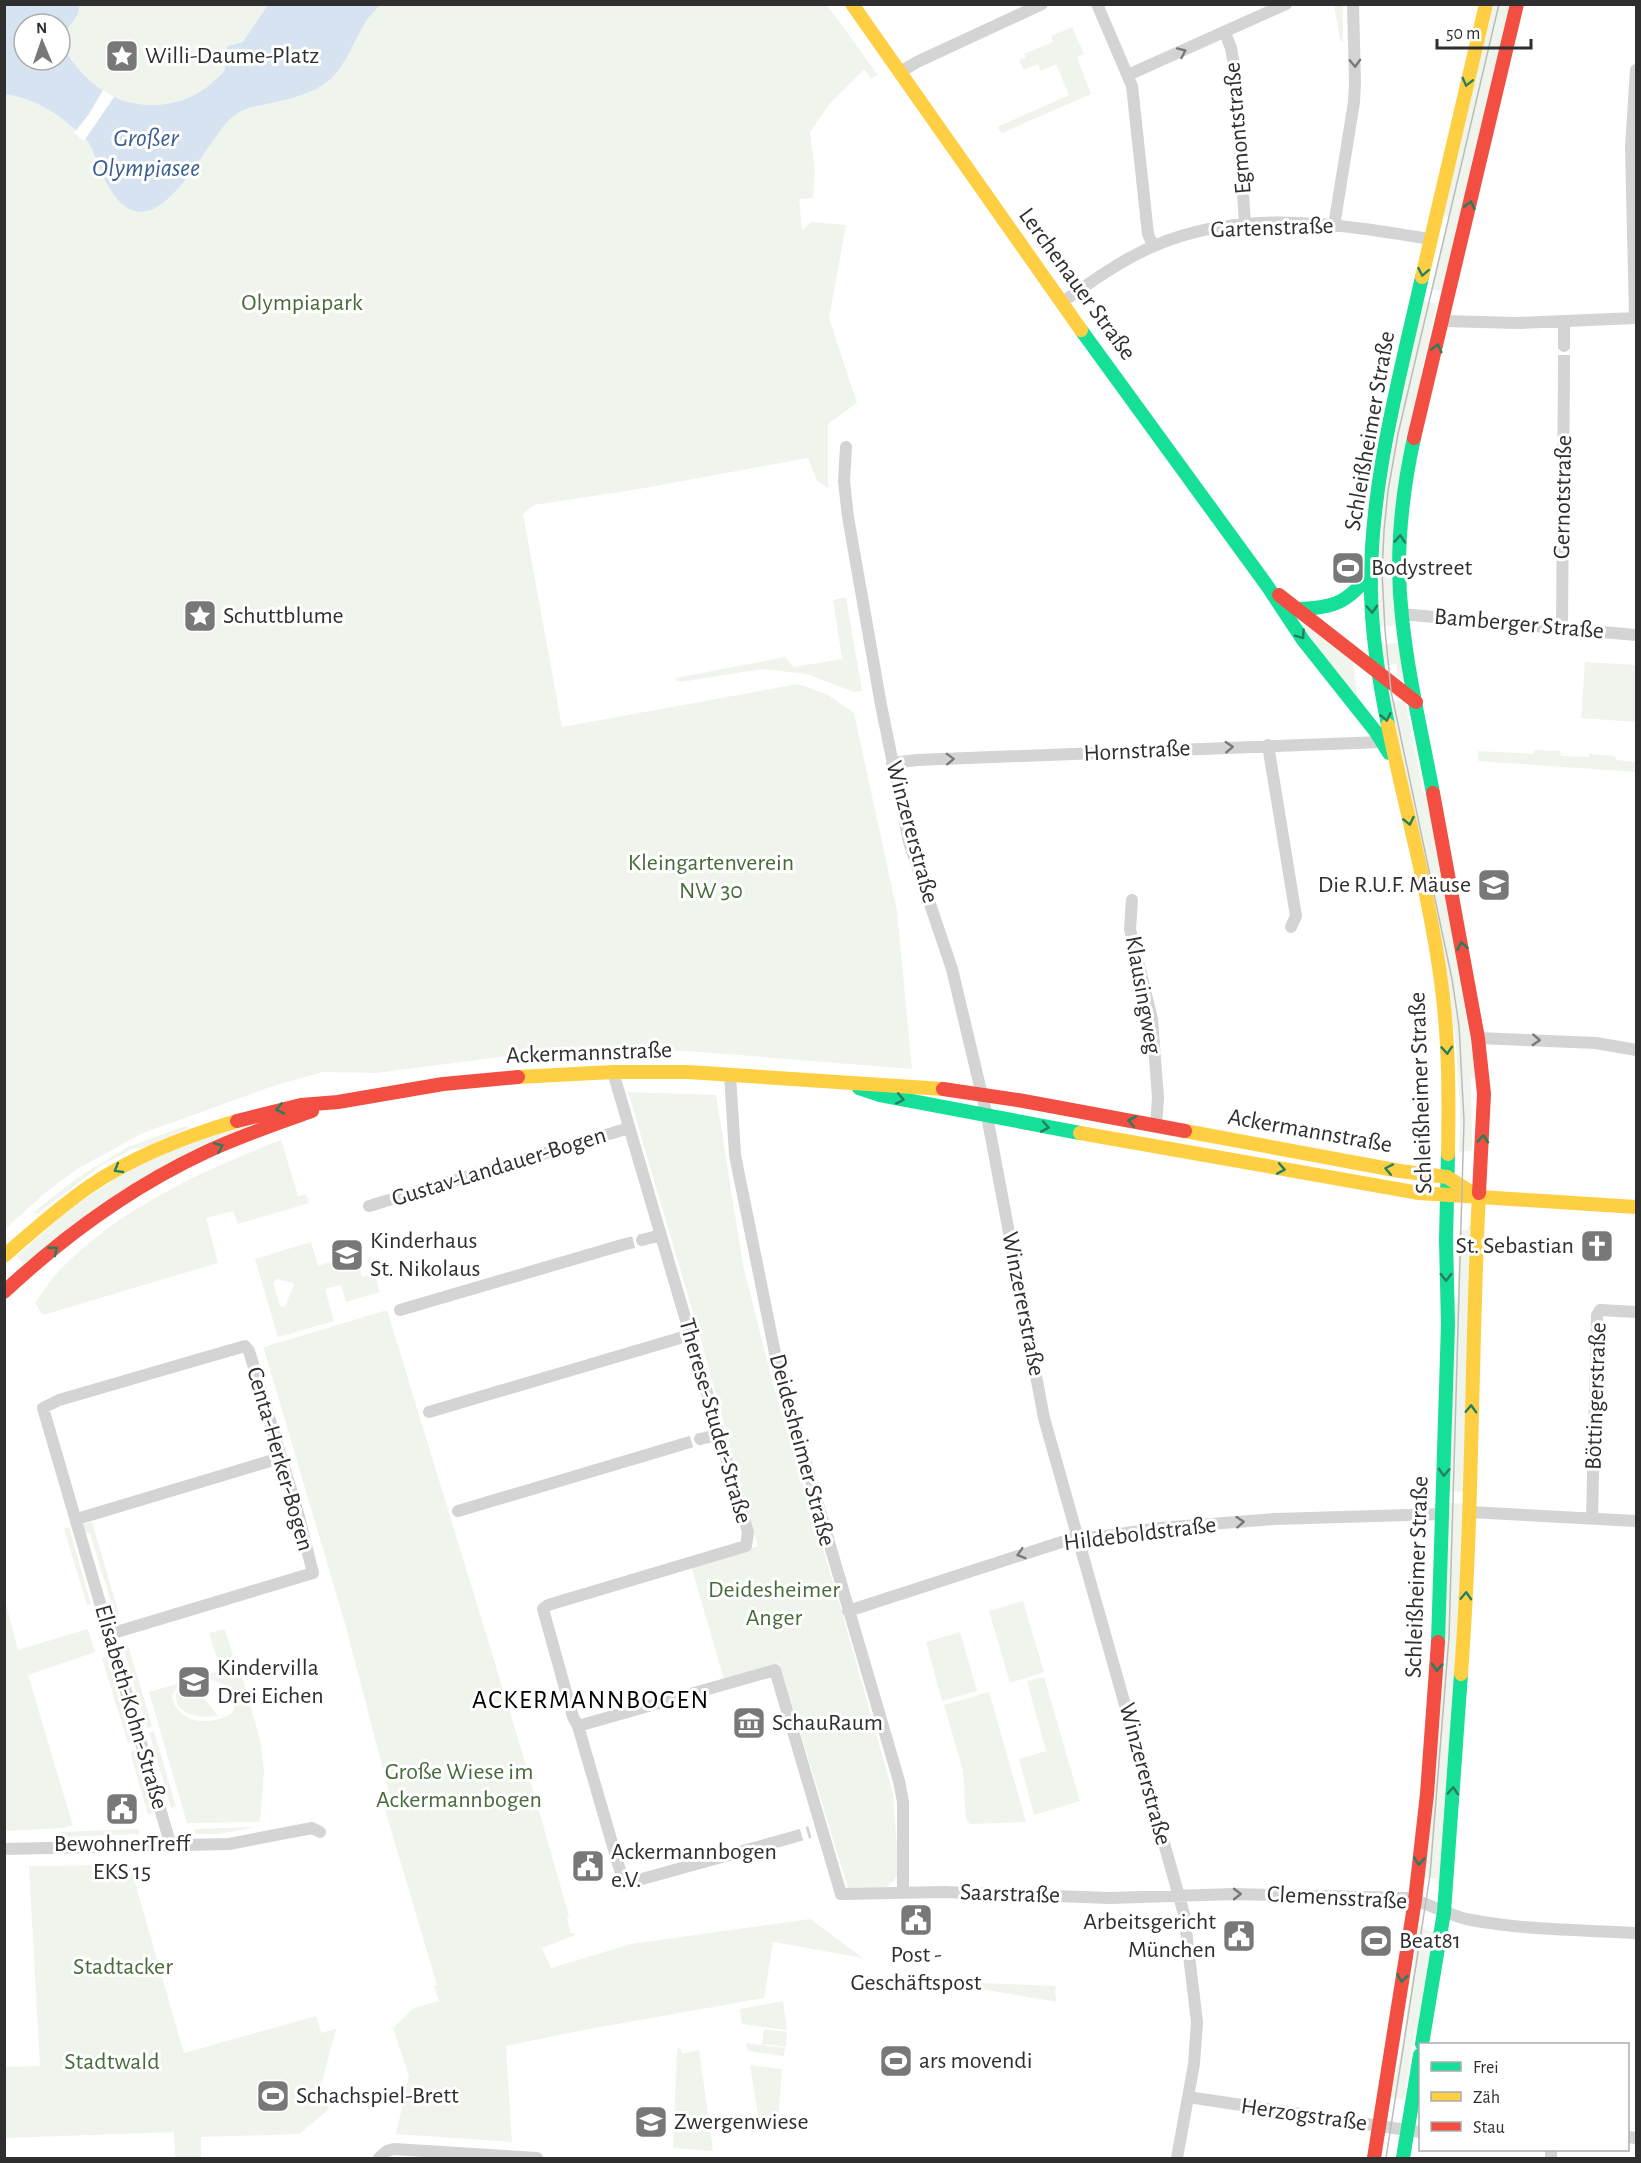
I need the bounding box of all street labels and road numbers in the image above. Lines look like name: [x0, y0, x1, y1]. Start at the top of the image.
street label: Egmontstraße: [1220, 61, 1256, 195]
street label: Lerchenauer Straße: [1014, 203, 1140, 365]
street label: Gartenstraße: [1210, 214, 1334, 242]
street label: Schleißheimer Straße: [1341, 329, 1399, 533]
street label: Gernotstraße: [1550, 435, 1576, 559]
street label: Bamberger Straße: [1433, 605, 1605, 643]
street label: Hornstraße: [1083, 736, 1191, 766]
street label: Winzererstraße: [881, 758, 943, 906]
street label: Klausingweg: [1121, 934, 1165, 1056]
street label: Schleißheimer Straße: [1405, 992, 1437, 1194]
street label: Ackermannstraße: [506, 1038, 672, 1068]
street label: Ackermannstraße: [1226, 1105, 1394, 1157]
street label: Gustav-Landauer-Bogen: [389, 1123, 609, 1211]
street label: Winzererstraße: [997, 1230, 1049, 1378]
street label: Therese-Studer-Straße: [674, 1316, 756, 1526]
street label: Böttingerstraße: [1581, 1322, 1611, 1470]
street label: Deidesheimer Straße: [765, 1351, 839, 1549]
street label: Centa-Herker-Bogen: [242, 1364, 318, 1554]
street label: Schleißheimer Straße: [1401, 1476, 1433, 1678]
street label: Hildeboldstraße: [1062, 1513, 1218, 1555]
street label: Elisabeth-Kohn-Straße: [90, 1602, 172, 1812]
street label: Winzererstraße: [1114, 1700, 1176, 1848]
street label: Saarstraße: [960, 1880, 1060, 1908]
street label: Clemensstraße: [1266, 1882, 1408, 1914]
street label: Herzogstraße: [1239, 2094, 1369, 2136]

